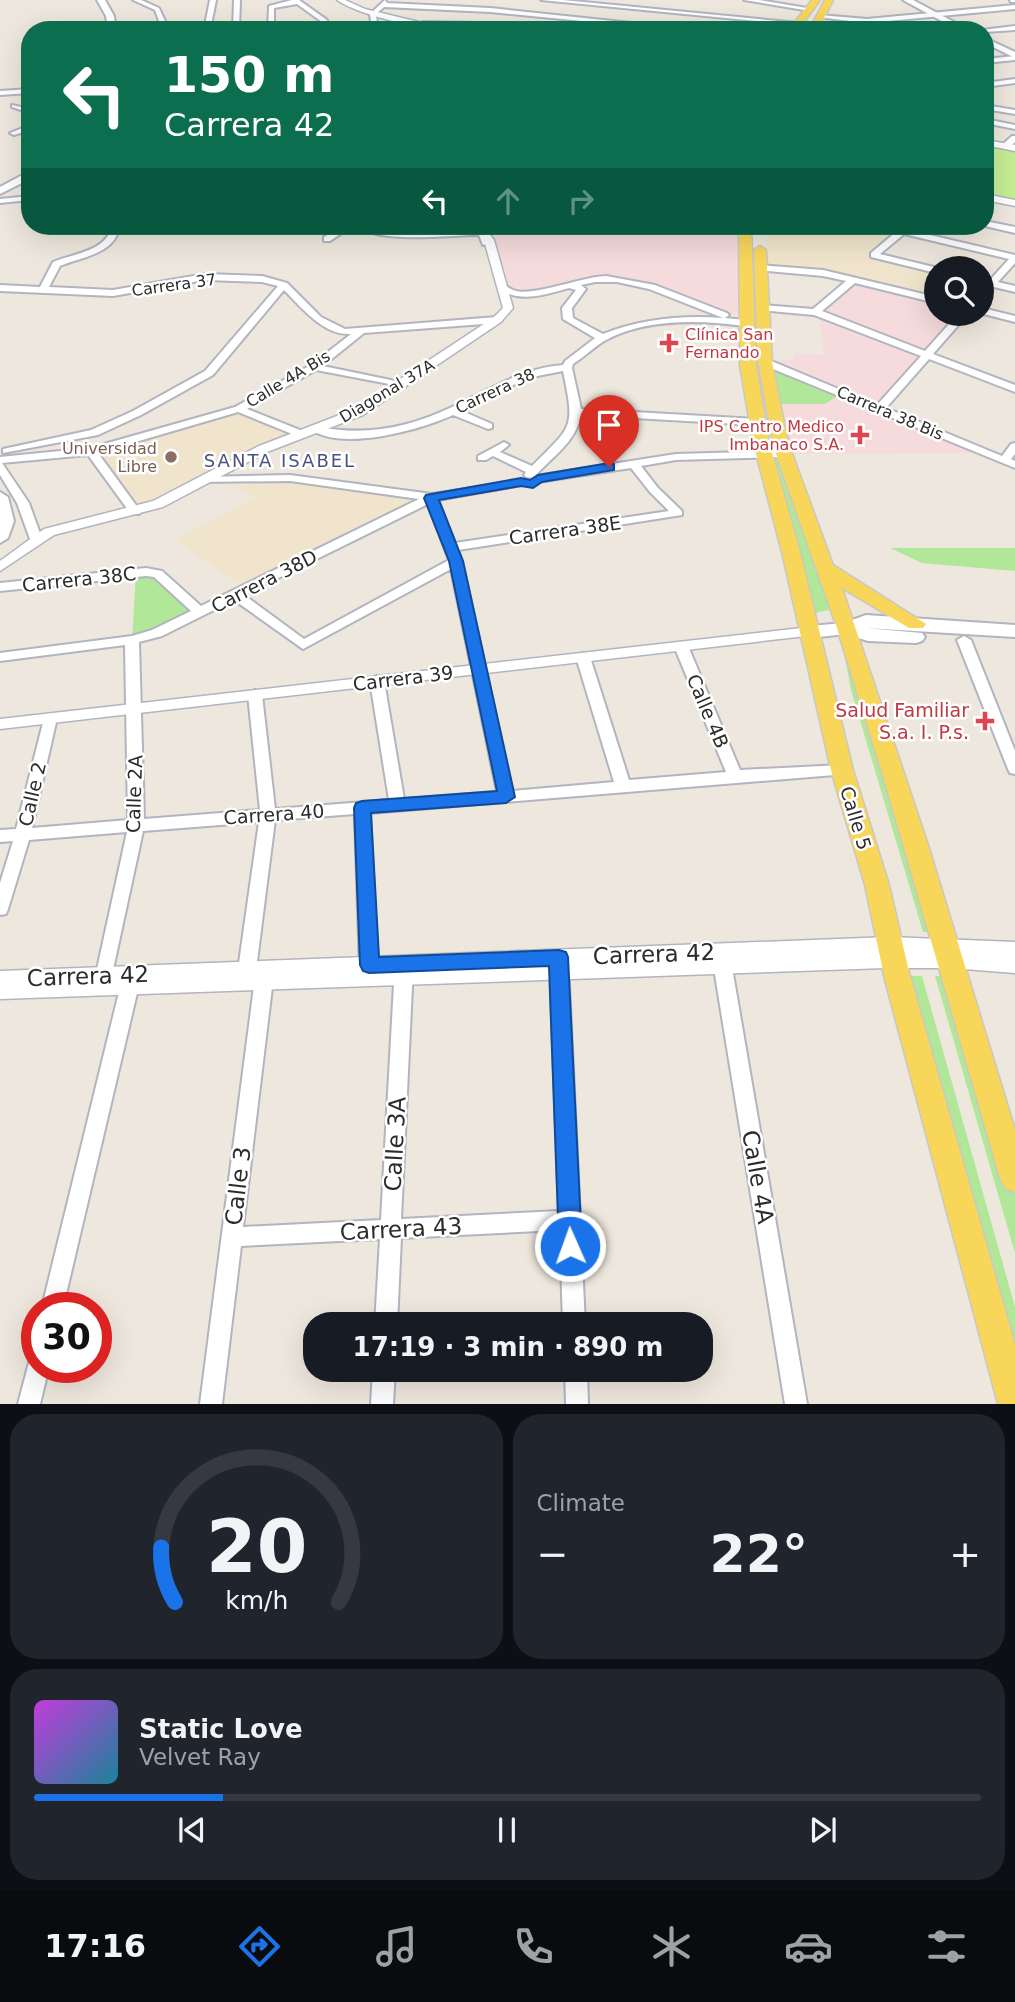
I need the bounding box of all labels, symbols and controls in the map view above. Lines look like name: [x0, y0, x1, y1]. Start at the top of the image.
text: 150 m: [164, 47, 334, 104]
icon: left: [49, 49, 140, 140]
text: Carrera 42: [164, 106, 334, 144]
icon: left: [416, 182, 454, 220]
icon: ahead: [489, 182, 527, 220]
icon: right: [562, 182, 600, 220]
map controls: [924, 256, 994, 326]
button: search: [924, 256, 994, 326]
street label: Carrera 37: [131, 270, 217, 300]
place label: Clínica San Fernando: [685, 325, 773, 362]
marker: Clínica San Fernando: [659, 333, 679, 353]
street label: Calle 4A Bis: [242, 346, 334, 412]
street label: Diagonal 37A: [336, 355, 438, 427]
street label: Carrera 38: [452, 364, 538, 418]
street label: Carrera 38 Bis: [834, 382, 946, 444]
pin: [579, 395, 639, 467]
icon: arrive: [590, 406, 628, 444]
place label: IPS Centro Medico Imbanaco S.A.: [699, 417, 844, 454]
marker: IPS Centro Medico Imbanaco S.A.: [850, 425, 870, 445]
place label: Universidad Libre: [62, 439, 157, 476]
marker: Universidad Libre: [163, 449, 179, 465]
district label: SANTA ISABEL: [204, 450, 356, 471]
street label: Carrera 38E: [507, 511, 623, 549]
street label: Carrera 38D: [207, 545, 321, 617]
street label: Carrera 38C: [21, 562, 137, 596]
street label: Carrera 39: [351, 661, 455, 695]
street label: Calle 4B: [683, 671, 733, 751]
place label: Salud Familiar S.a. I. P.s.: [835, 699, 969, 743]
marker: Salud Familiar S.a. I. P.s.: [975, 711, 995, 731]
street label: Calle 2A: [122, 754, 146, 834]
street label: Calle 2: [14, 760, 50, 828]
street label: Calle 5: [836, 784, 876, 852]
street label: Carrera 40: [223, 799, 325, 829]
street label: Carrera 42: [592, 939, 716, 969]
street label: Carrera 42: [26, 961, 150, 991]
street label: Calle 3A: [380, 1096, 410, 1192]
street label: Calle 4A: [737, 1128, 779, 1226]
street label: Calle 3: [220, 1145, 256, 1227]
position arrow: [533, 1209, 607, 1283]
street label: Carrera 43: [339, 1213, 463, 1245]
speed limit sign: 30: [21, 1292, 112, 1383]
text: 17:19 · 3 min · 890 m: [353, 1332, 663, 1362]
text: Climate: [537, 1490, 625, 1516]
text: 20: [206, 1505, 307, 1590]
text: 22°: [710, 1524, 808, 1584]
text: −: [537, 1532, 568, 1576]
text: +: [949, 1532, 981, 1576]
text: km/h: [225, 1586, 288, 1615]
text: Static Love: [139, 1714, 303, 1744]
text: Velvet Ray: [139, 1744, 261, 1770]
icon: previous: [173, 1811, 211, 1849]
icon: pause: [488, 1811, 526, 1849]
icon: next: [804, 1811, 842, 1849]
icon: directions: [235, 1922, 284, 1971]
icon: music: [372, 1922, 421, 1971]
icon: phone: [509, 1922, 558, 1971]
icon: climate: [647, 1922, 696, 1971]
icon: car: [784, 1922, 833, 1971]
icon: filters: [922, 1922, 971, 1971]
text: 17:16: [44, 1927, 146, 1965]

